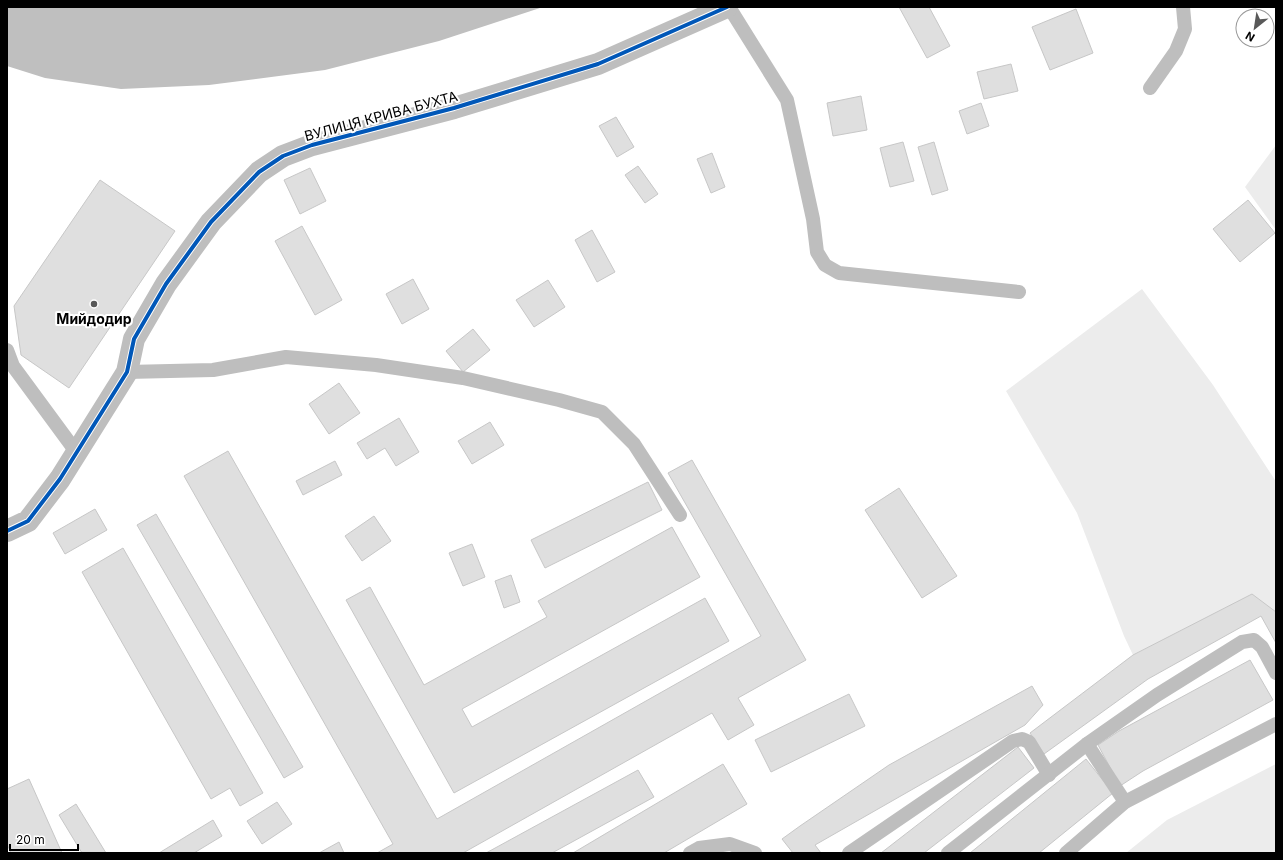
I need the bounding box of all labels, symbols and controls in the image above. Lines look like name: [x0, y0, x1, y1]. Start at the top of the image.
north arrow: [1235, 8, 1275, 48]
text: N: [1243, 29, 1257, 45]
street label: ВУЛИЦЯ КРИВА БУХТА: [302, 87, 460, 144]
marker: Мийдодир: [89, 299, 99, 309]
place label: Мийдодир: [56, 310, 132, 327]
scale bar: [10, 826, 78, 852]
text: 20 m: [16, 832, 45, 847]

